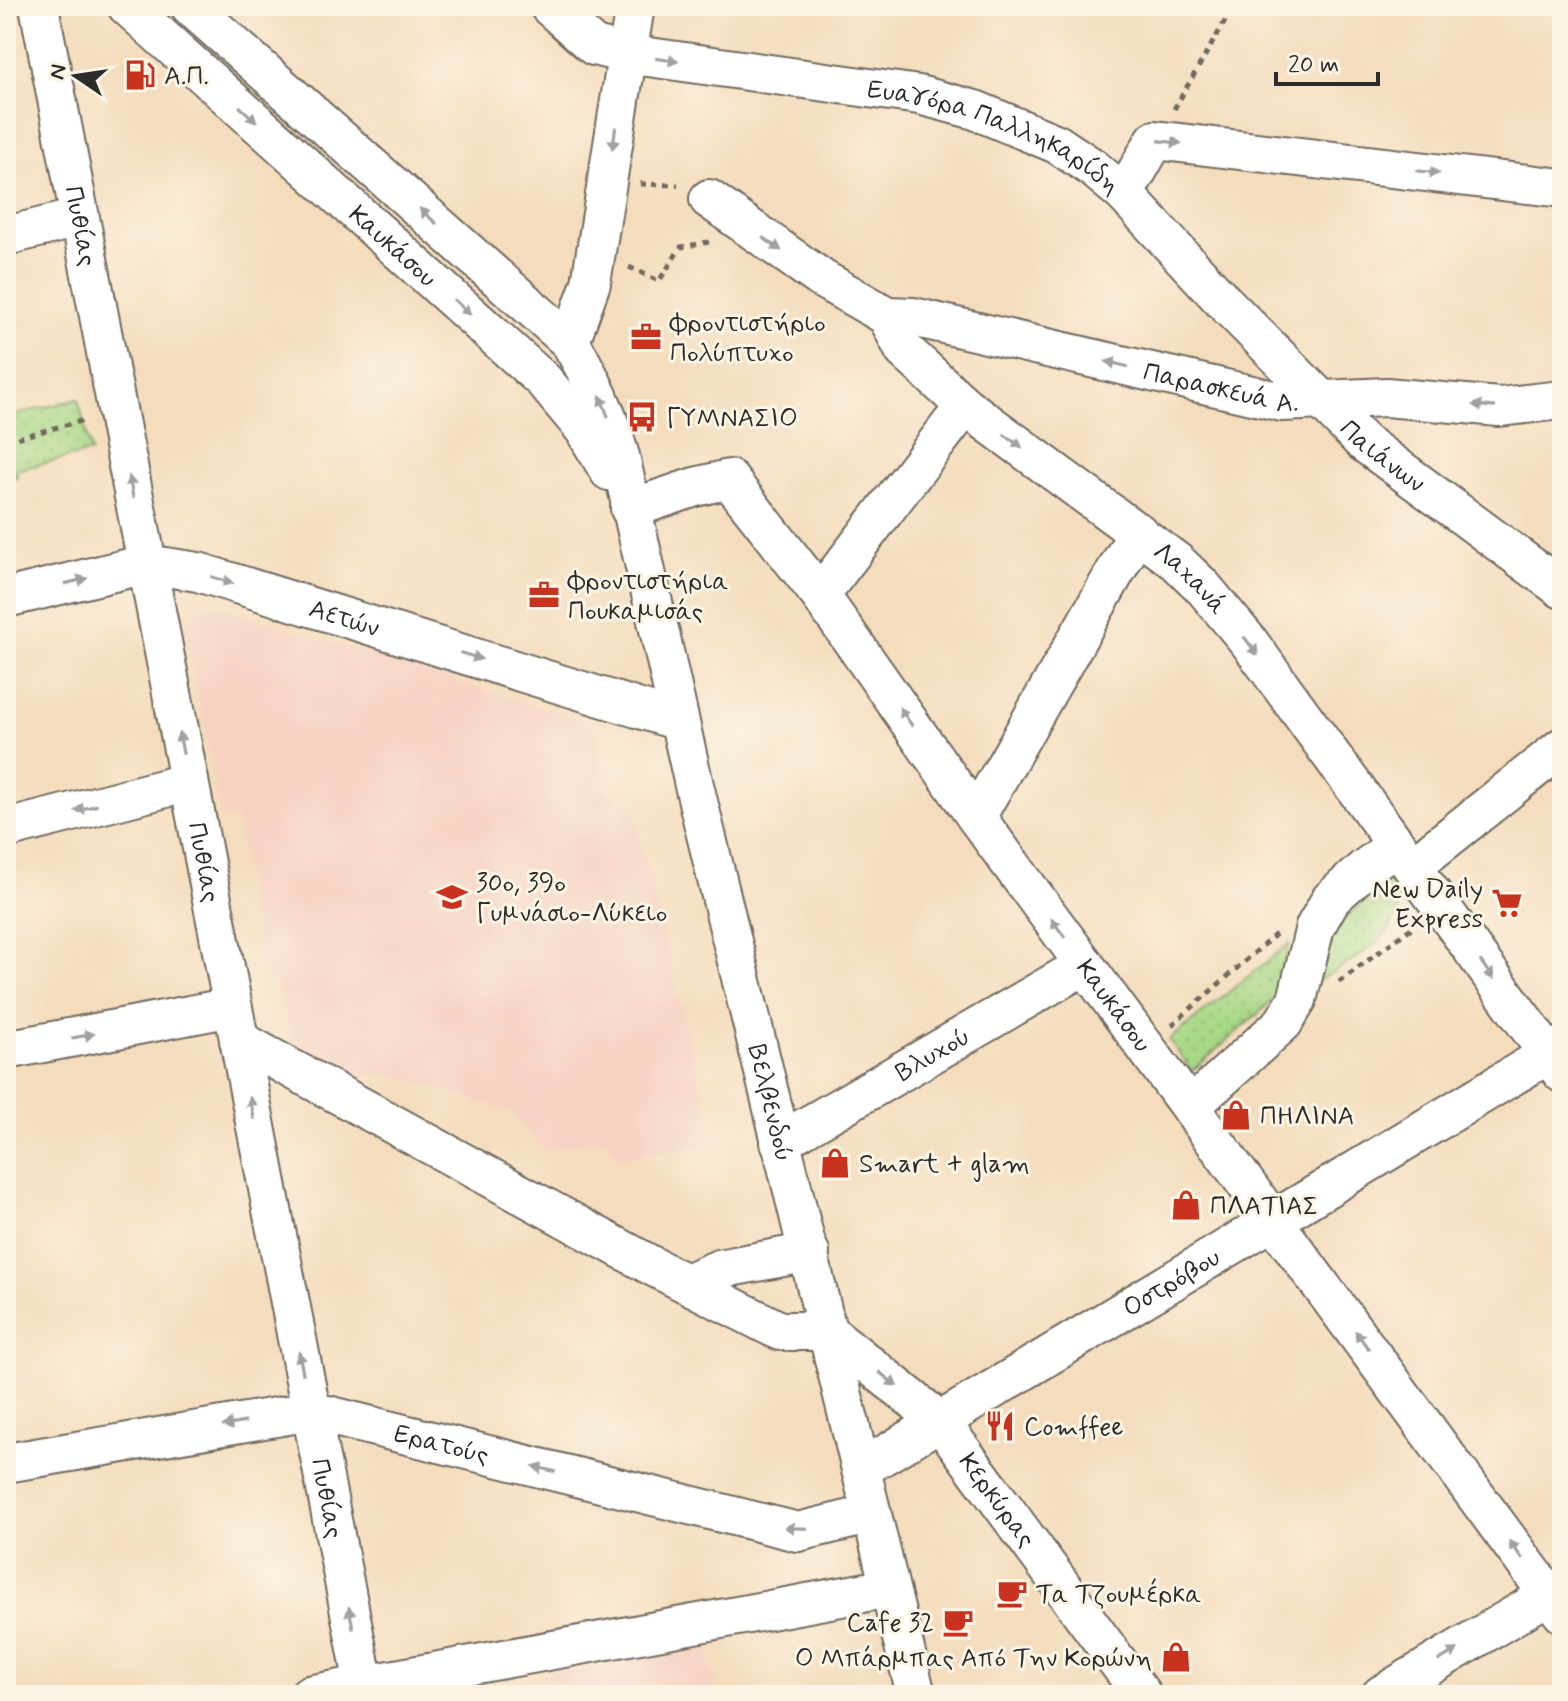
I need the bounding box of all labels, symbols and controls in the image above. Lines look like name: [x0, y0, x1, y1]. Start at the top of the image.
north arrow: [36, 36, 116, 116]
scale bar: [1276, 36, 1378, 86]
text: 20 m: [1288, 50, 1339, 81]
one-way arrow: [654, 54, 679, 67]
fuel station icon: Α.Π.: [123, 58, 157, 92]
place label: Α.Π.: [164, 60, 209, 94]
text: N: [43, 62, 74, 82]
street label: Ευαγόρα Παλληκαρίδη: [865, 73, 1127, 203]
one-way arrow: [238, 105, 257, 123]
one-way arrow: [607, 126, 620, 151]
one-way arrow: [1158, 135, 1183, 148]
one-way arrow: [1416, 166, 1441, 179]
street label: Πυθίας: [55, 183, 104, 269]
street label: Καυκάσου: [341, 198, 443, 295]
one-way arrow: [418, 208, 438, 225]
one-way arrow: [762, 236, 783, 251]
one-way arrow: [452, 298, 471, 316]
place label: Φροντιστήριο Πολύπτυχο: [669, 307, 826, 371]
office icon: Φροντιστήριο Πολύπτυχο: [629, 320, 663, 354]
street label: Παρασκευά Α.: [1140, 356, 1299, 421]
one-way arrow: [1105, 357, 1130, 370]
one-way arrow: [597, 394, 610, 418]
one-way arrow: [1471, 399, 1496, 412]
bus stop icon: ΓΥΜΝΑΣΙΟ: [625, 400, 659, 434]
place label: ΓΥΜΝΑΣΙΟ: [666, 402, 798, 436]
street label: Παιάνων: [1331, 413, 1431, 501]
one-way arrow: [1002, 433, 1024, 449]
one-way arrow: [124, 475, 137, 500]
street label: Λαχανά: [1146, 535, 1234, 622]
place label: Φροντιστήρια Πουκαμισάς: [567, 565, 729, 629]
one-way arrow: [64, 574, 89, 587]
one-way arrow: [210, 574, 234, 587]
office icon: Φροντιστήρια Πουκαμισάς: [527, 578, 561, 612]
street label: Αετών: [304, 592, 383, 646]
one-way arrow: [1243, 636, 1259, 656]
one-way arrow: [459, 651, 483, 663]
one-way arrow: [899, 707, 914, 728]
one-way arrow: [174, 730, 187, 755]
one-way arrow: [73, 803, 98, 815]
street label: Πυθίας: [178, 819, 227, 906]
place label: 30ο, 39ο Γυμνάσιο-Λύκειο: [476, 867, 667, 931]
place label: New Daily Express: [1372, 873, 1483, 937]
school or university icon: 30ο, 39ο Γυμνάσιο-Λύκειο: [435, 880, 469, 914]
supermarket icon: New Daily Express: [1490, 886, 1524, 920]
one-way arrow: [1050, 917, 1066, 939]
street label: Καυκάσου: [1067, 953, 1158, 1060]
one-way arrow: [1478, 959, 1494, 980]
street label: Βλυχού: [890, 1020, 977, 1090]
one-way arrow: [70, 1029, 95, 1041]
street label: Βελβενδού: [739, 1041, 800, 1165]
one-way arrow: [245, 1095, 258, 1120]
shop icon: ΠΗΛΙΝΑ: [1219, 1098, 1253, 1132]
place label: ΠΗΛΙΝΑ: [1260, 1100, 1355, 1134]
shop icon: Smart + glam: [818, 1146, 852, 1180]
place label: Smart + glam: [859, 1148, 1030, 1182]
shop icon: ΠΛΑΤΙΑΣ: [1169, 1188, 1203, 1222]
place label: ΠΛΑΤΙΑΣ: [1210, 1190, 1318, 1224]
street label: Οστρόβου: [1117, 1241, 1227, 1326]
one-way arrow: [1354, 1330, 1370, 1351]
one-way arrow: [295, 1351, 307, 1376]
one-way arrow: [878, 1371, 898, 1387]
restaurant icon: Comffee: [983, 1409, 1017, 1443]
place label: Comffee: [1024, 1411, 1124, 1445]
street label: Ερατούς: [390, 1417, 492, 1474]
one-way arrow: [221, 1419, 246, 1431]
street label: Κερκύρας: [950, 1446, 1042, 1555]
street label: Πυθίας: [302, 1456, 350, 1542]
one-way arrow: [531, 1462, 556, 1475]
one-way arrow: [783, 1522, 809, 1535]
one-way arrow: [1508, 1540, 1524, 1560]
cafe icon: Τα Τζουμέρκα: [995, 1576, 1029, 1610]
place label: Τα Τζουμέρκα: [1036, 1578, 1202, 1612]
cafe icon: Cafe 32: [941, 1605, 975, 1639]
one-way arrow: [344, 1606, 357, 1631]
place label: Cafe 32: [846, 1607, 934, 1641]
shop icon: Ο Μπάρμπας Από Την Κορώνη: [1159, 1640, 1193, 1674]
place label: Ο Μπάρμπας Από Την Κορώνη: [795, 1642, 1152, 1676]
one-way arrow: [1437, 1648, 1459, 1662]

